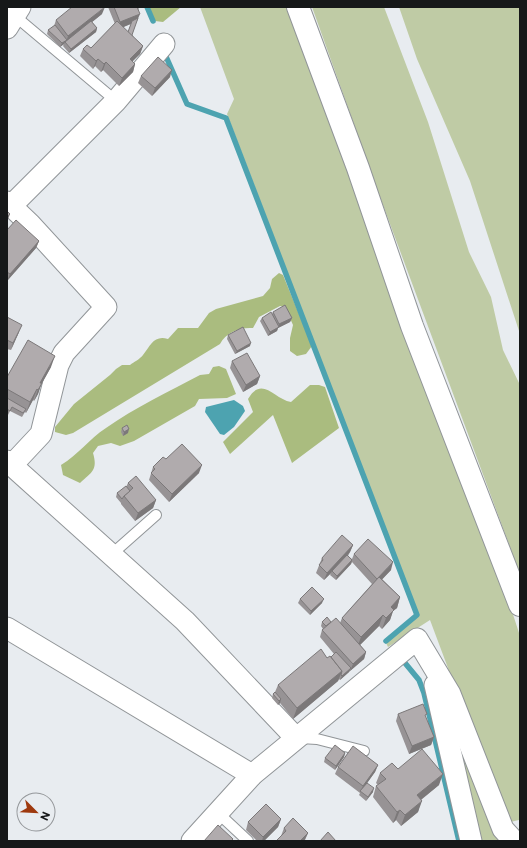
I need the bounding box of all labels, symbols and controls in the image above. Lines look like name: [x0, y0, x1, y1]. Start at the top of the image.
north arrow: [16, 792, 56, 832]
text: N: [38, 810, 53, 823]

